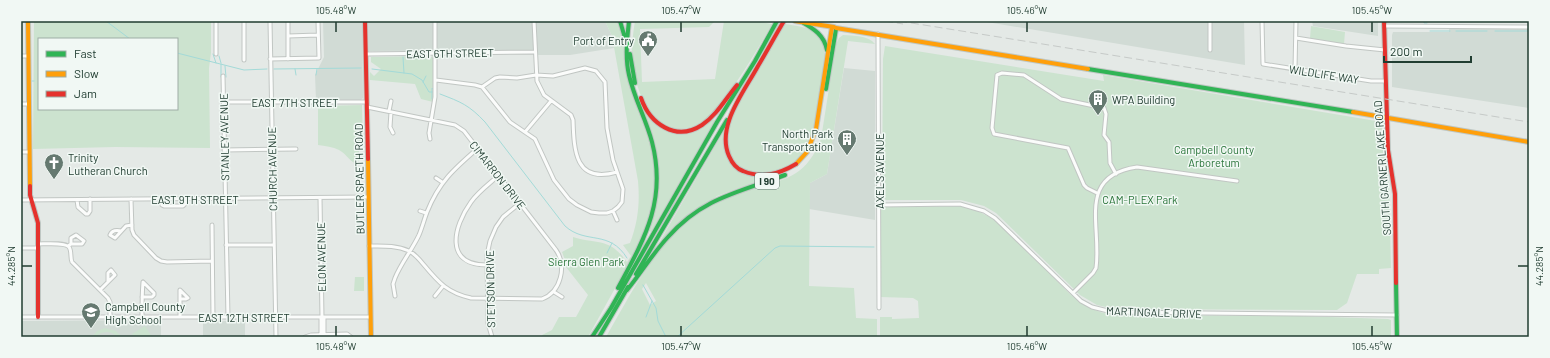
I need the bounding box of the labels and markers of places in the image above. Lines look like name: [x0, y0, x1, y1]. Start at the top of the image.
public building icon: Port of Entry: [637, 29, 659, 57]
place label: Port of Entry: [573, 34, 634, 47]
building icon: WPA Building: [1087, 88, 1109, 116]
place label: WPA Building: [1112, 93, 1175, 106]
place label: North Park Transportation: [762, 127, 833, 153]
building icon: North Park Transportation: [836, 128, 858, 156]
place label: Trinity Lutheran Church: [68, 151, 148, 177]
church icon: Trinity Lutheran Church: [43, 152, 65, 180]
place label: Campbell County High School: [105, 300, 185, 326]
school or university icon: Campbell County High School: [80, 301, 102, 329]

